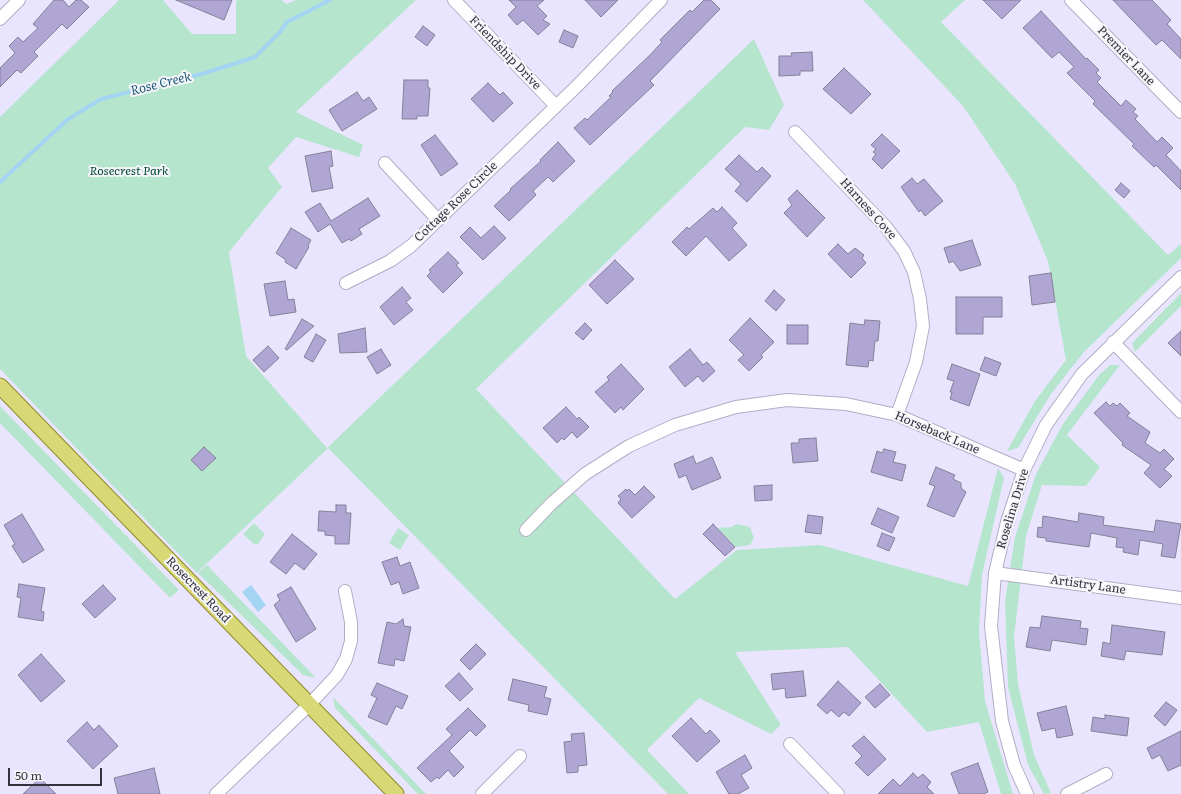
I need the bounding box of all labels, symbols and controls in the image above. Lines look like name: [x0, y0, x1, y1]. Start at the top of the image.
street label: Friendship Drive: [466, 13, 544, 93]
street label: Premier Lane: [1094, 23, 1158, 89]
water label: Rose Creek: [129, 69, 193, 99]
street label: Cottage Rose Circle: [412, 159, 500, 245]
park label: Rosecrest Park: [89, 164, 169, 178]
street label: Harness Cove: [837, 175, 899, 243]
street label: Horseback Lane: [892, 409, 982, 457]
street label: Roselina Drive: [994, 467, 1032, 551]
street label: Rosecrest Road: [163, 554, 233, 626]
street label: Artistry Lane: [1049, 573, 1127, 597]
scale bar: [10, 760, 104, 786]
text: 50 m: [15, 766, 42, 784]

